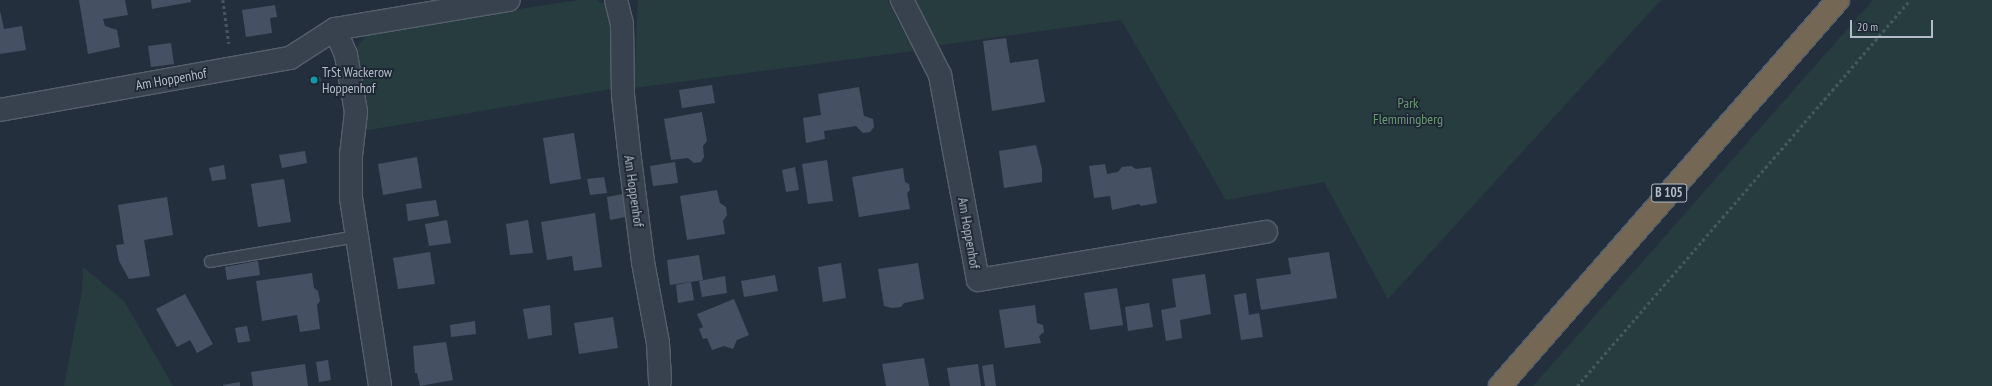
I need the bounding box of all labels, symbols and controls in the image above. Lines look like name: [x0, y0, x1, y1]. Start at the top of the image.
scale bar: [1852, 12, 1935, 38]
text: 20 m: [1857, 19, 1878, 34]
street label: Am Hoppenhof: [134, 64, 208, 94]
place label: TrSt Wackerow Hoppenhof: [322, 64, 392, 96]
marker: TrSt Wackerow Hoppenhof: [309, 75, 319, 85]
park label: Park Flemmingberg: [1373, 95, 1443, 128]
street label: Am Hoppenhof: [621, 154, 647, 228]
road number: B 105: [1651, 182, 1687, 204]
street label: Am Hoppenhof: [954, 196, 984, 270]

